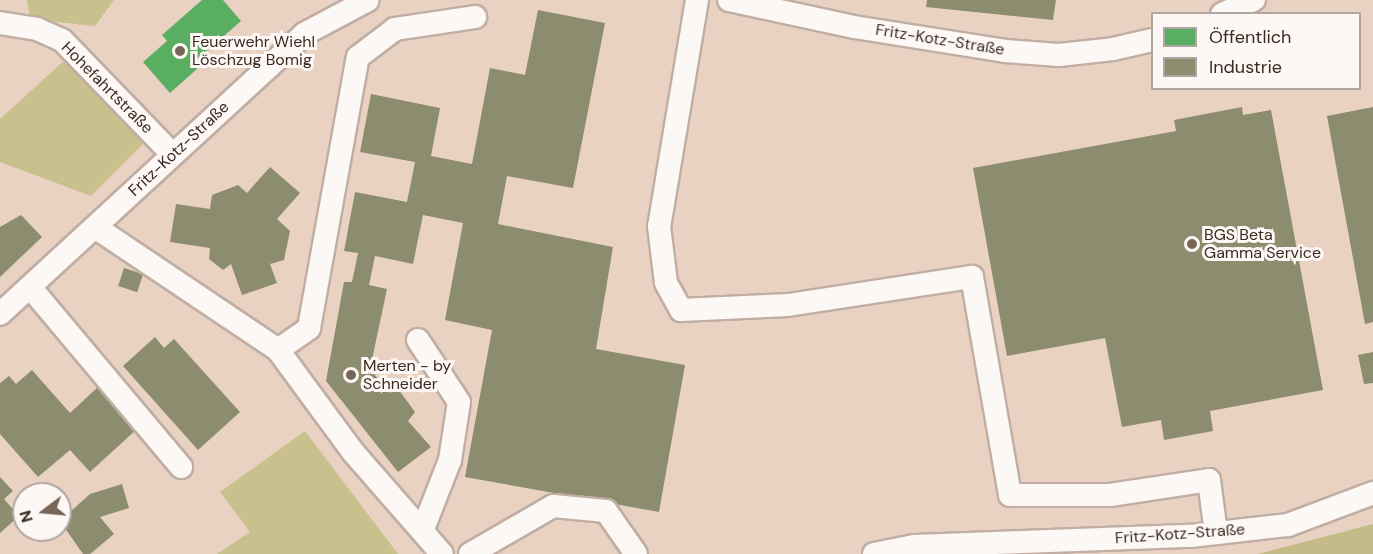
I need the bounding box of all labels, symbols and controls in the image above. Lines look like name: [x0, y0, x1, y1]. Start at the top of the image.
legend: [1151, 12, 1361, 90]
street label: Fritz-Kotz-Straße: [874, 20, 1006, 60]
text: Öffentlich: [1209, 25, 1291, 49]
place label: Feuerwehr Wiehl Löschzug Bomig: [192, 32, 315, 70]
street label: Hohefahrtstraße: [57, 38, 157, 138]
marker: Feuerwehr Wiehl Löschzug Bomig: [173, 44, 187, 58]
text: Industrie: [1209, 55, 1282, 79]
street label: Fritz-Kotz-Straße: [125, 98, 233, 200]
place label: BGS Beta Gamma Service: [1204, 225, 1321, 263]
marker: BGS Beta Gamma Service: [1185, 237, 1199, 251]
place label: Merten - by Schneider: [363, 356, 451, 394]
marker: Merten - by Schneider: [344, 368, 358, 382]
north arrow: [12, 482, 72, 542]
text: N: [14, 508, 38, 525]
street label: Fritz-Kotz-Straße: [1114, 520, 1246, 548]

